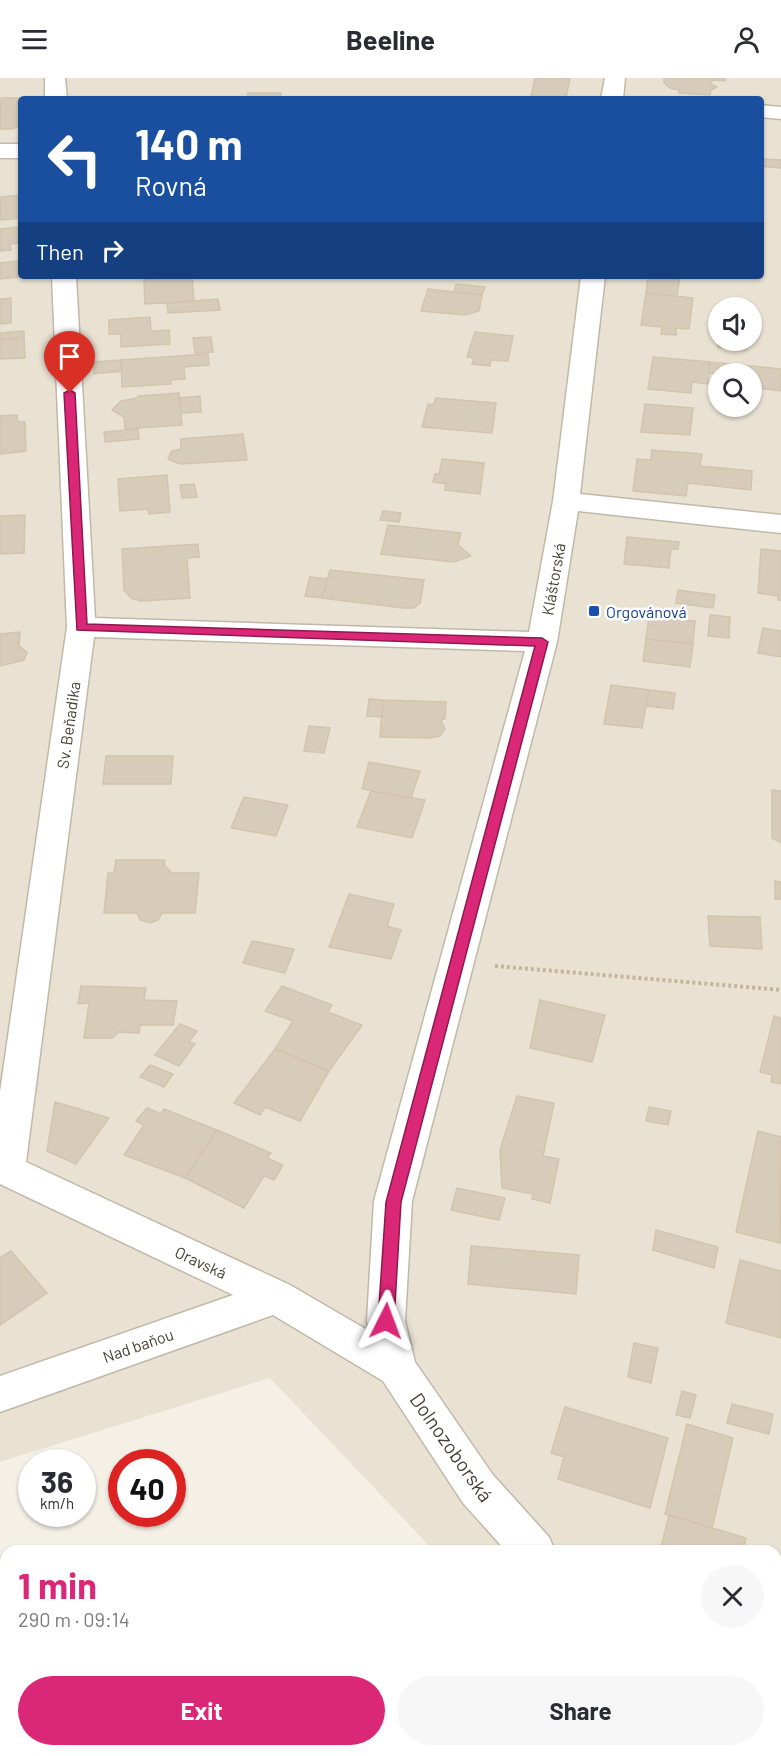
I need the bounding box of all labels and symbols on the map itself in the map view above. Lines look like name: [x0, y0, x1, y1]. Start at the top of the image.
pin: [44, 331, 95, 393]
street label: Kláštorská: [537, 541, 569, 617]
place label: Orgovánová: [606, 602, 687, 621]
marker: Orgovánová: [587, 604, 601, 618]
street label: Sv. Beňadika: [52, 680, 84, 770]
street label: Oravská: [172, 1242, 230, 1282]
position arrow: [354, 1289, 418, 1353]
street label: Nad baňou: [100, 1324, 176, 1366]
street label: Dolnozoborská: [406, 1388, 498, 1506]
speed limit sign: 40: [108, 1449, 186, 1527]

